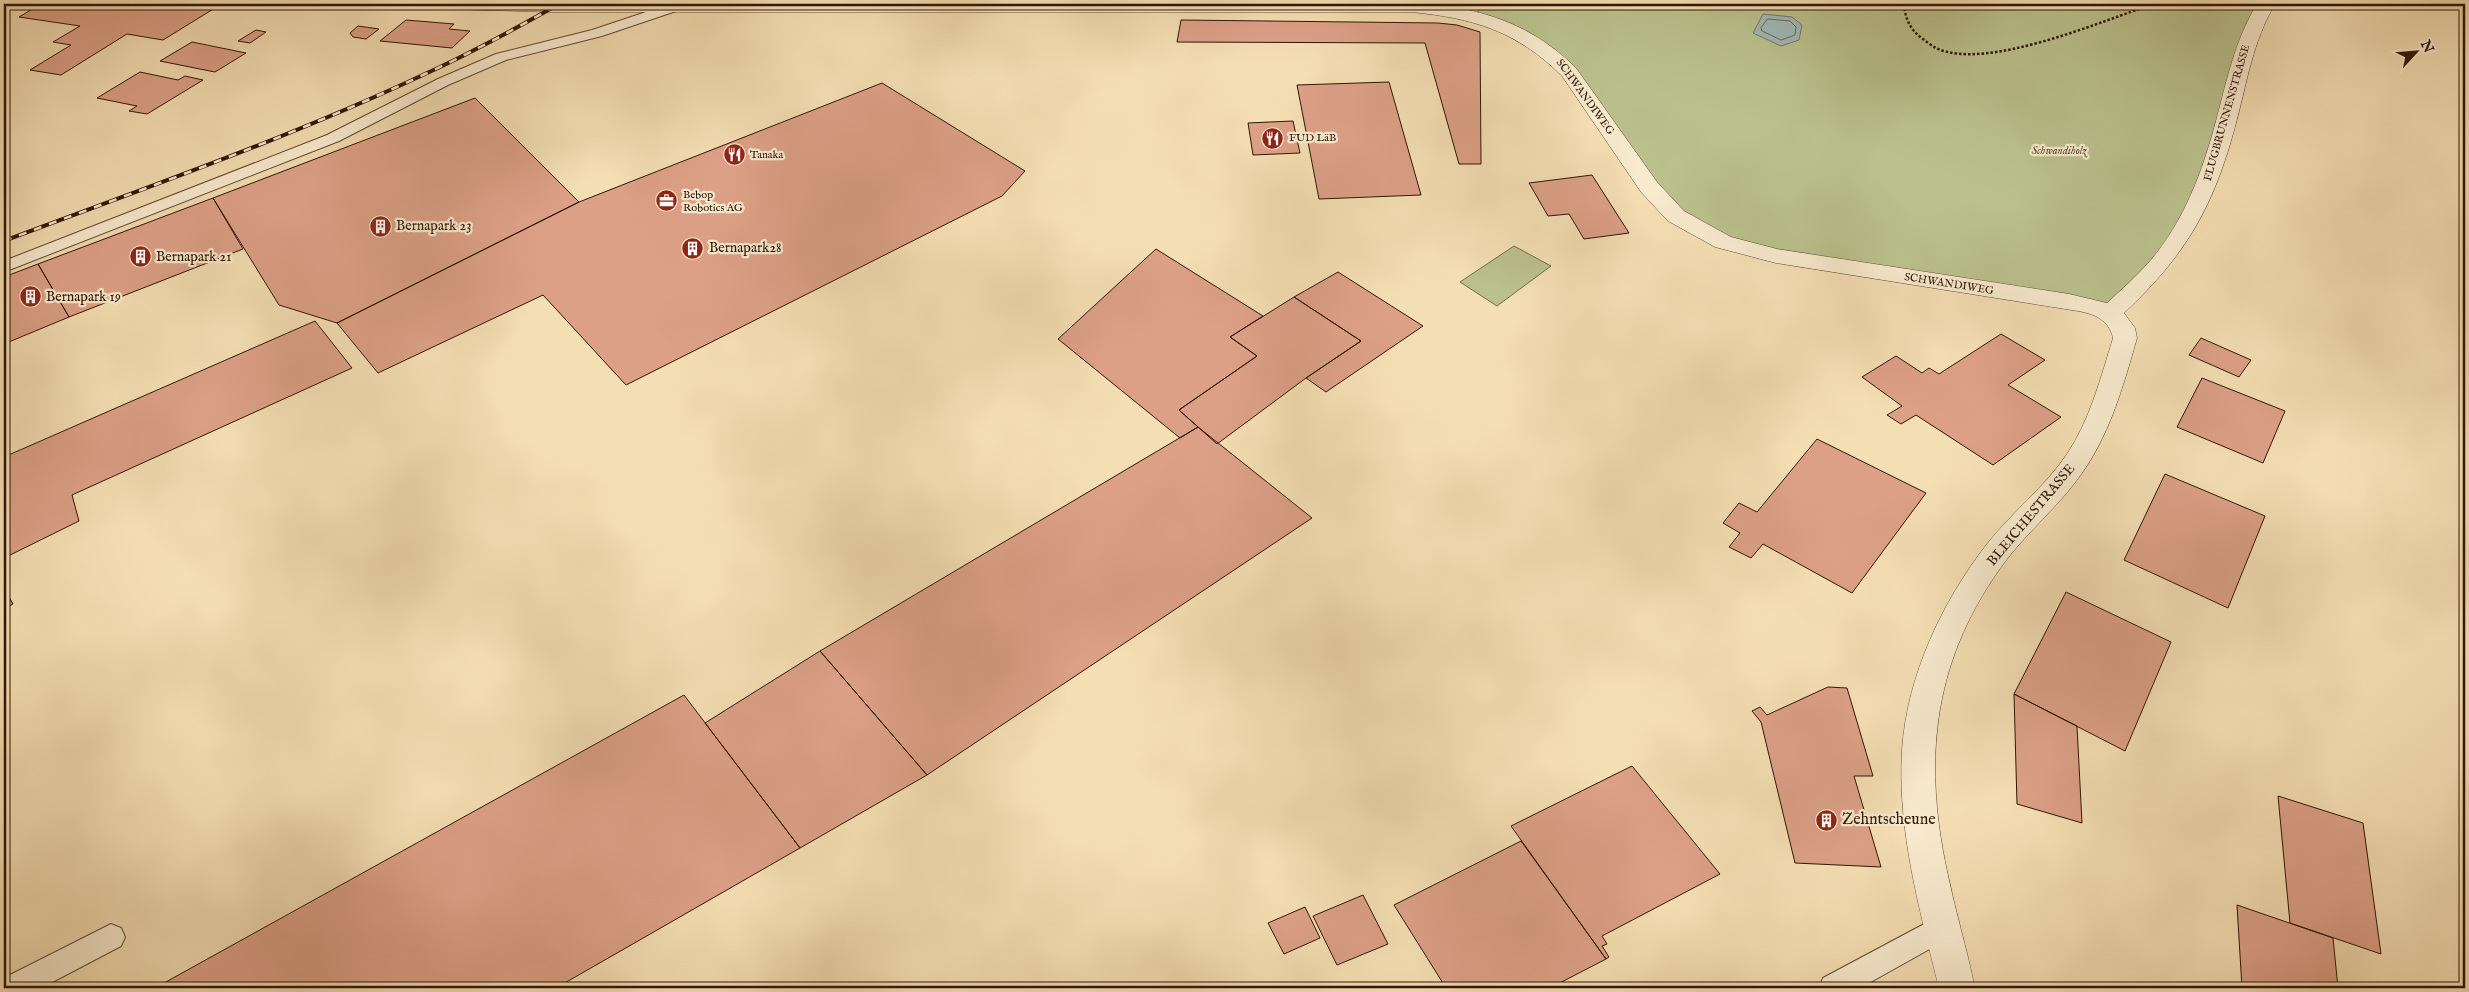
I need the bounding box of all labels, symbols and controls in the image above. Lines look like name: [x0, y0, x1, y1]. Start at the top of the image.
north arrow: [2392, 28, 2442, 78]
text: N: [2416, 36, 2438, 56]
street label: FLUGBRUNNENSTRASSE: [2201, 43, 2253, 183]
street label: SCHWANDIWEG: [1553, 56, 1617, 138]
restaurant icon: FUD LäB: [1261, 126, 1285, 150]
place label: FUD LäB: [1289, 131, 1336, 145]
restaurant icon: Tanaka: [722, 143, 746, 167]
park label: Schwandiholz: [2032, 144, 2088, 158]
place label: Tanaka: [750, 148, 783, 162]
place label: Bebop Robotics AG: [683, 188, 743, 215]
office icon: Bebop Robotics AG: [655, 189, 679, 213]
building icon: Bernapark 23: [368, 214, 392, 238]
place label: Bernapark 23: [396, 217, 471, 235]
building icon: Bernapark28: [681, 236, 705, 260]
place label: Bernapark28: [709, 239, 782, 257]
building icon: Bernapark 21: [128, 245, 152, 269]
place label: Bernapark 21: [156, 248, 231, 266]
street label: SCHWANDIWEG: [1903, 270, 1995, 298]
building icon: Bernapark 19: [18, 285, 42, 309]
place label: Bernapark 19: [46, 288, 121, 306]
street label: BLEICHESTRASSE: [1983, 460, 2079, 570]
building icon: Zehntscheune: [1814, 808, 1838, 832]
place label: Zehntscheune: [1842, 810, 1936, 830]

